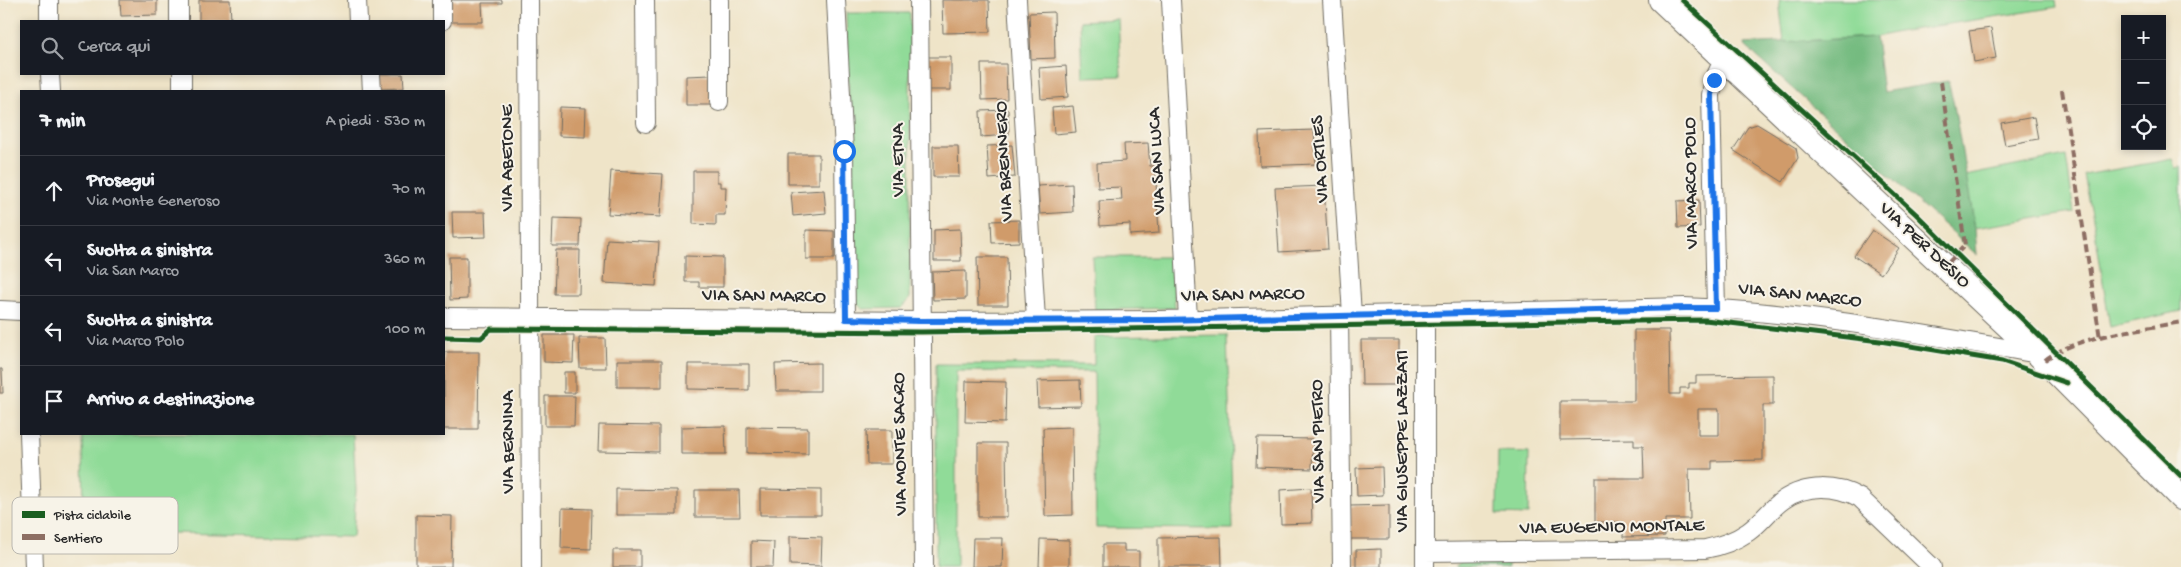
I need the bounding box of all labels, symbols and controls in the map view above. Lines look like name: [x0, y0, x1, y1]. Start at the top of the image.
map controls: [2121, 15, 2166, 150]
button: +: [2121, 15, 2166, 60]
search box: [20, 20, 445, 75]
icon: search: [38, 34, 66, 62]
text: Cerca qui: [78, 36, 151, 59]
button: −: [2121, 60, 2166, 105]
route end: [1703, 69, 1726, 92]
street label: VIA BRENNERO: [990, 100, 1020, 223]
street label: VIA ABETONE: [497, 104, 520, 212]
street label: VIA SAN LUCA: [1144, 105, 1172, 216]
button: locate: [2121, 105, 2166, 150]
text: 7 min: [40, 110, 85, 135]
text: A piedi · 530 m: [326, 113, 425, 132]
street label: VIA ORTLES: [1306, 115, 1336, 204]
street label: VIA MARCO POLO: [1679, 116, 1705, 250]
street label: VIA ETNA: [888, 121, 911, 198]
route start: [833, 140, 856, 163]
text: Prosegui: [87, 170, 155, 193]
icon: ahead: [40, 177, 68, 205]
text: 70 m: [392, 181, 425, 200]
text: Via Monte Generoso: [87, 193, 220, 212]
street label: VIA PER DESIO: [1873, 197, 1975, 295]
text: Svolta a sinistra: [87, 240, 212, 263]
icon: left: [40, 247, 68, 275]
text: 360 m: [384, 251, 425, 270]
text: Via San Marco: [87, 263, 179, 282]
street label: VIA SAN MARCO: [1736, 278, 1863, 314]
street label: VIA SAN MARCO: [1180, 283, 1306, 309]
street label: VIA SAN MARCO: [701, 284, 827, 310]
text: Svolta a sinistra: [87, 310, 212, 333]
icon: left: [40, 317, 68, 345]
text: 100 m: [385, 321, 425, 340]
text: Via Marco Polo: [87, 333, 184, 352]
street label: VIA GIUSEPPE LAZZATI: [1392, 350, 1415, 533]
street label: VIA MONTE SACRO: [888, 372, 914, 517]
street label: VIA SAN PIETRO: [1306, 379, 1332, 504]
icon: arrive: [40, 387, 68, 415]
text: Arrivo a destinazione: [87, 389, 254, 412]
street label: VIA BERNINA: [498, 389, 521, 494]
legend: [12, 497, 178, 554]
text: Pista ciclabile: [53, 508, 132, 525]
street label: VIA EUGENIO MONTALE: [1518, 515, 1706, 541]
text: Sentiero: [54, 531, 103, 548]

